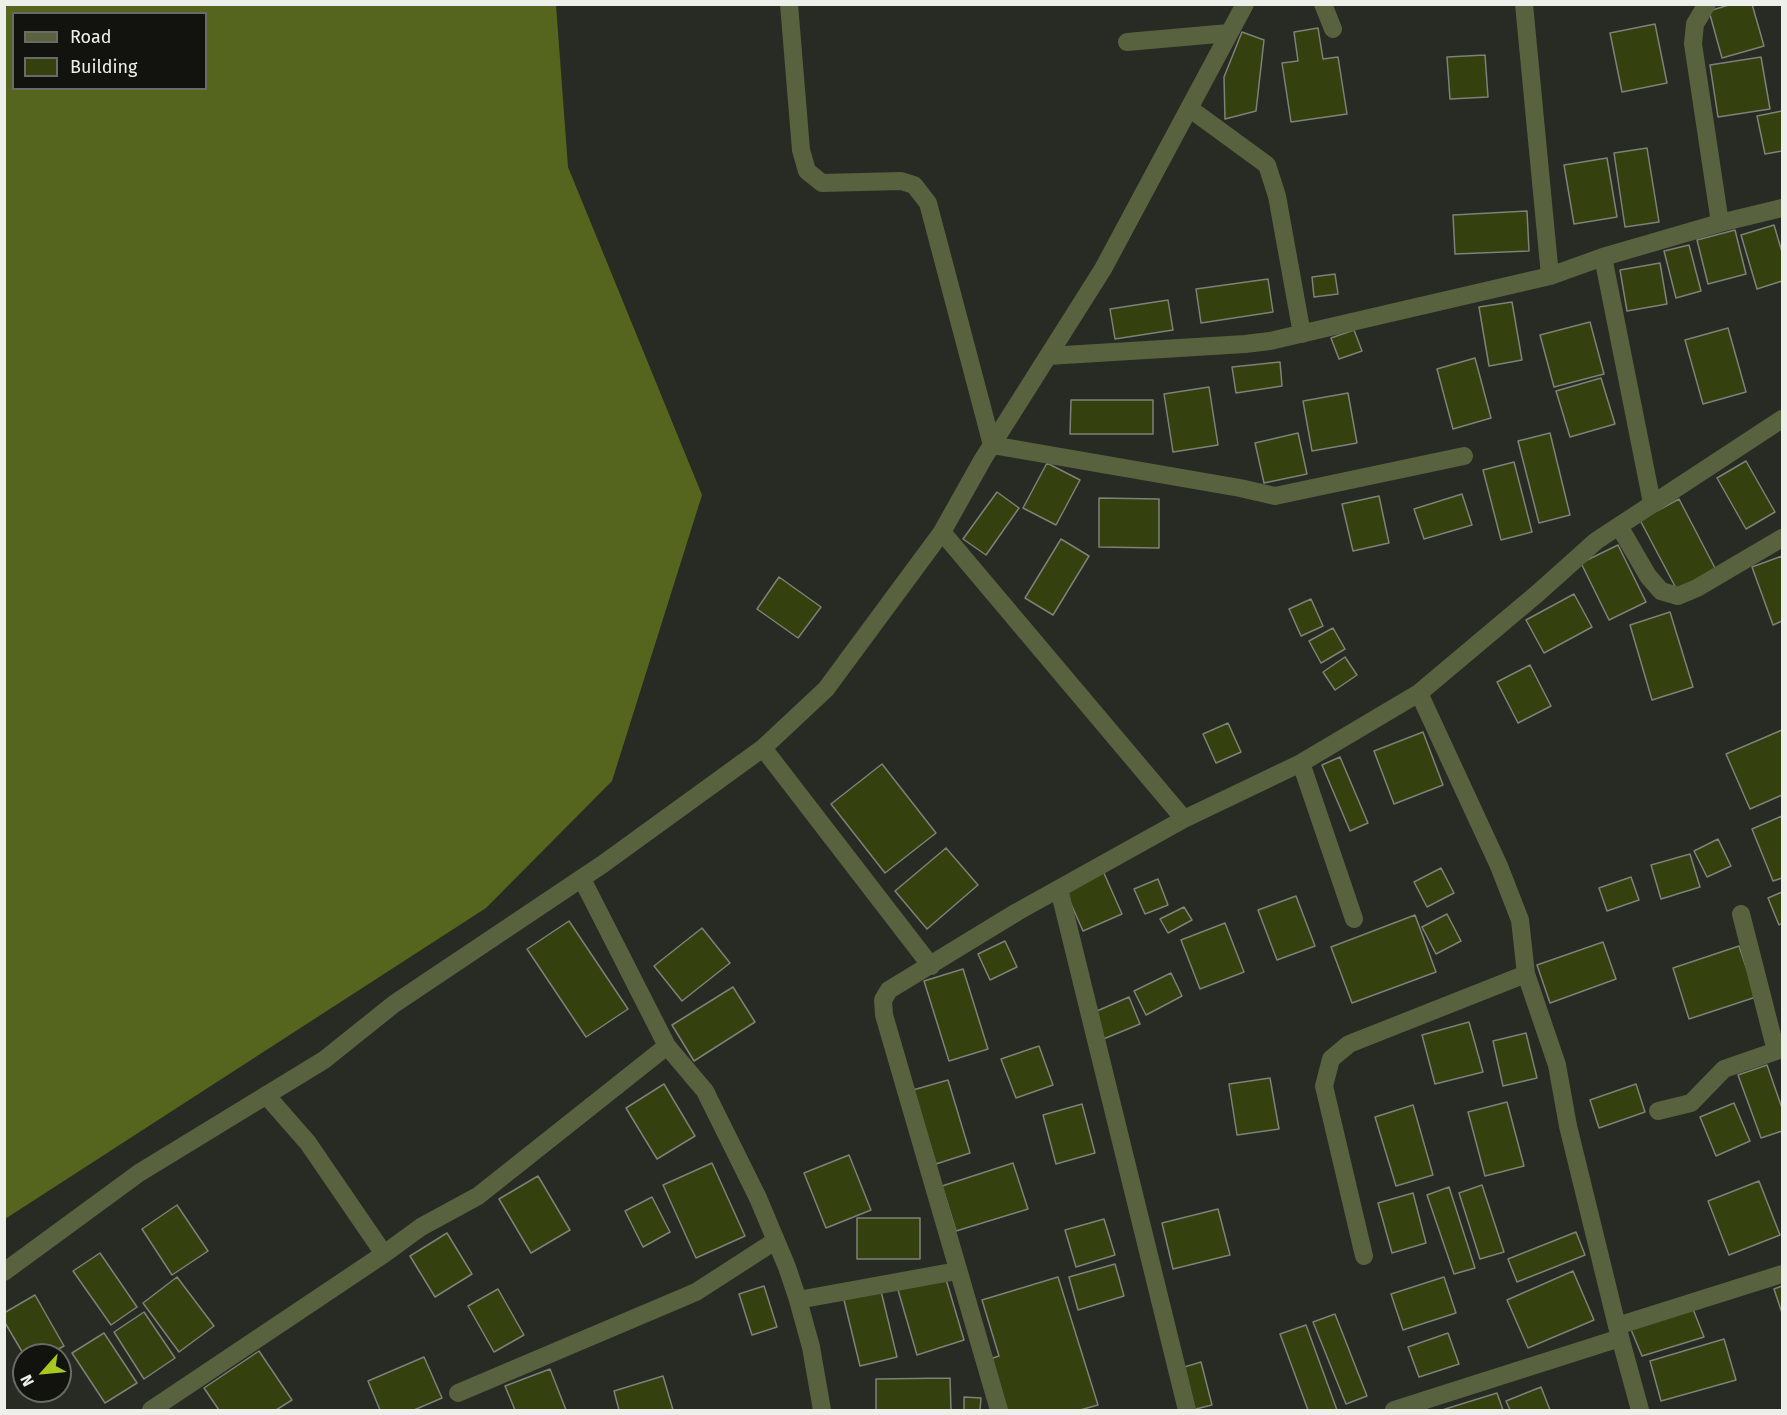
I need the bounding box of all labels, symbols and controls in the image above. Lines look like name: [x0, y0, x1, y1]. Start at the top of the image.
legend: [12, 12, 207, 90]
text: Road: [70, 26, 112, 48]
text: Building: [70, 56, 137, 78]
north arrow: [12, 1343, 72, 1403]
text: N: [16, 1371, 38, 1390]

